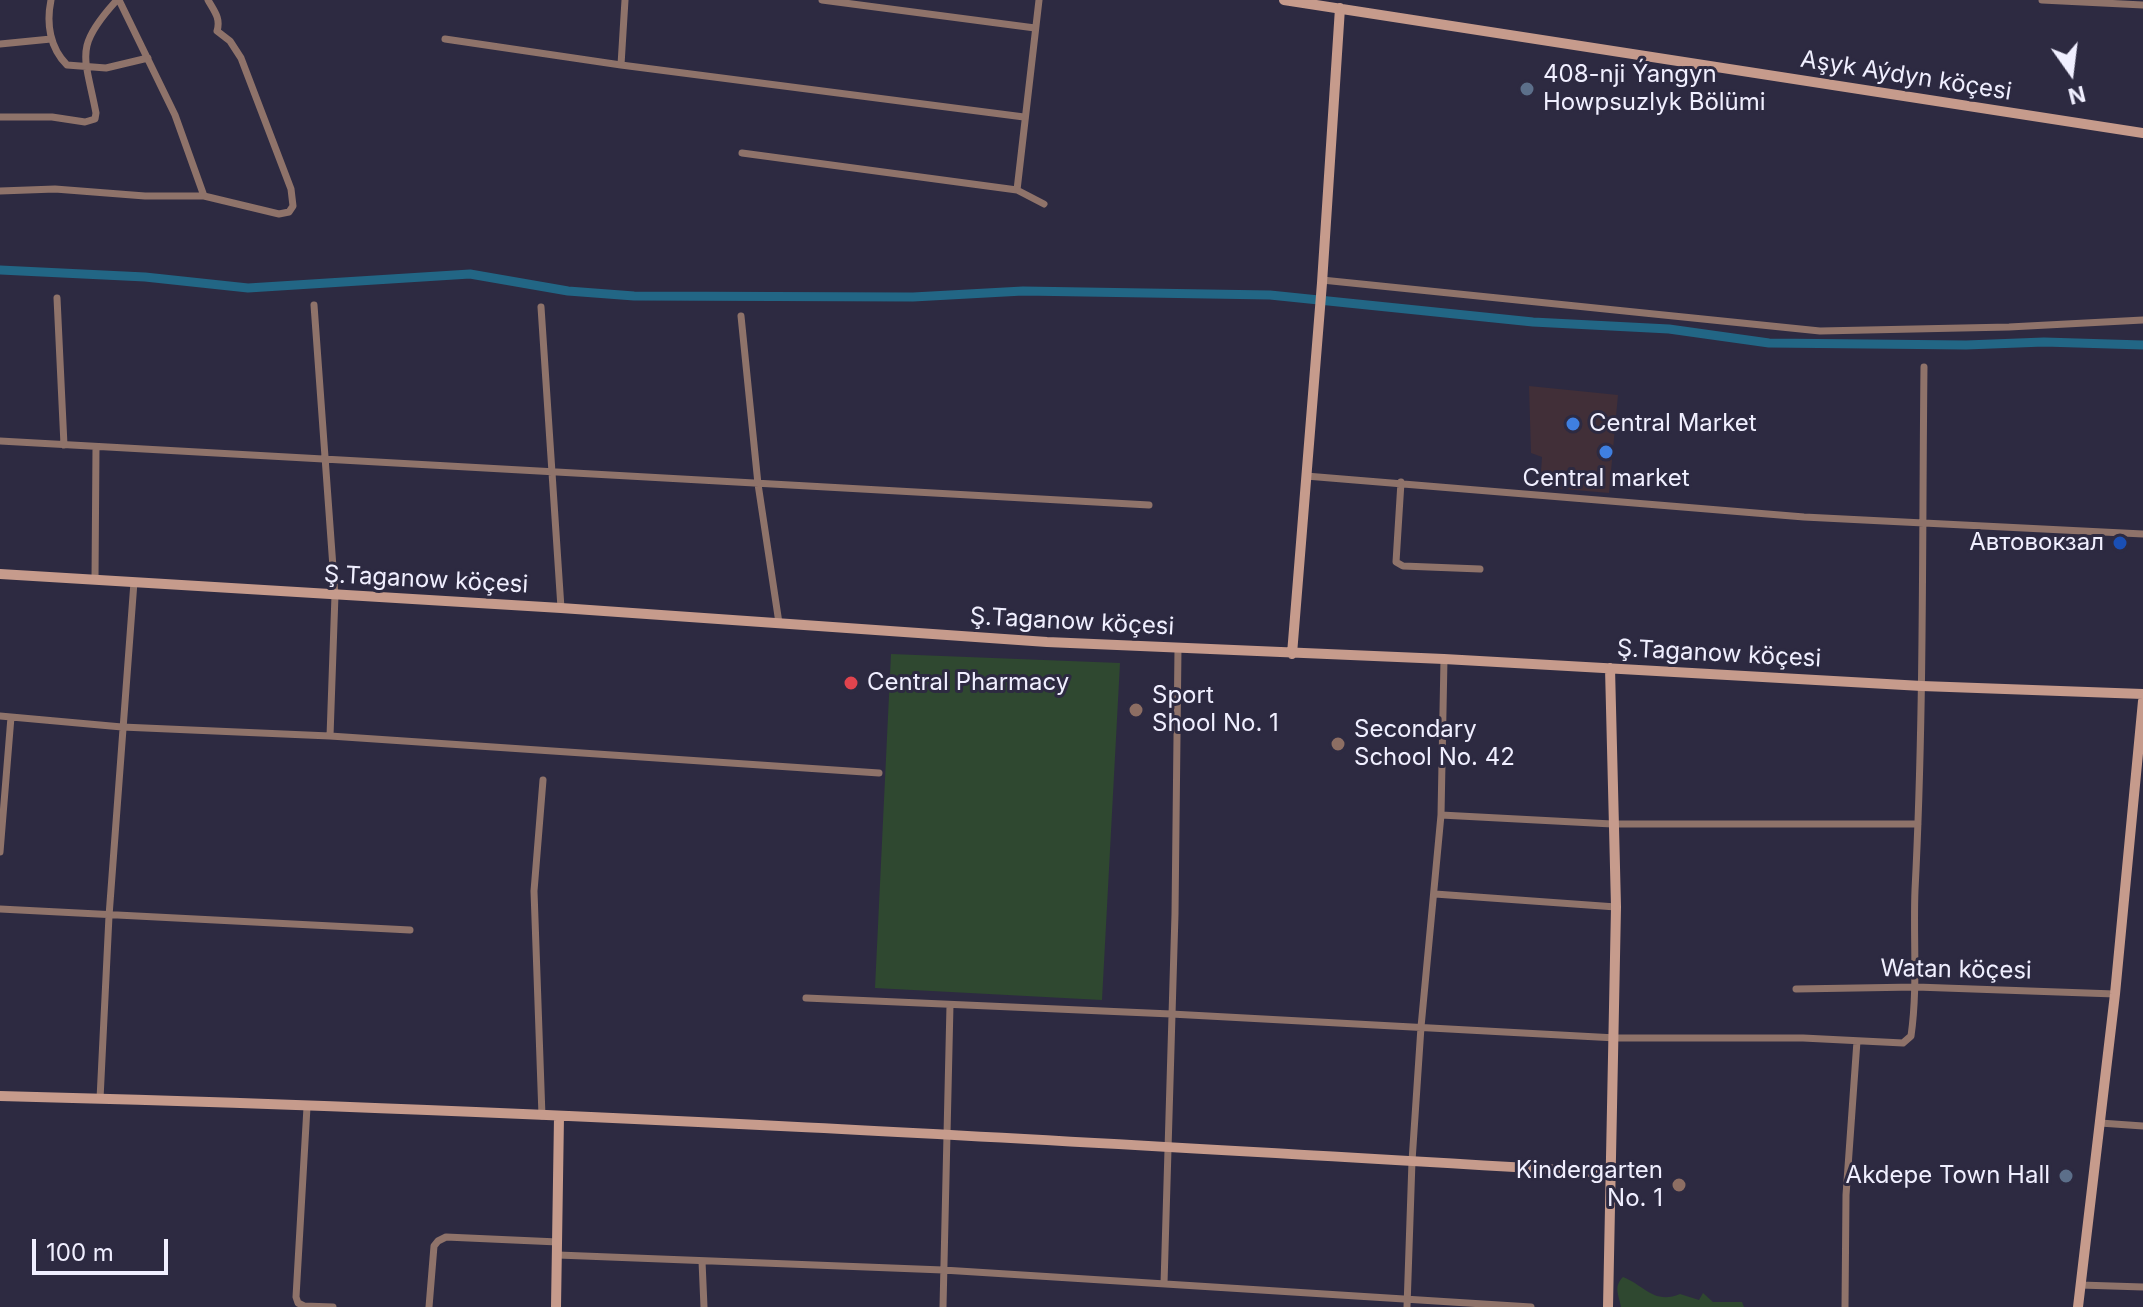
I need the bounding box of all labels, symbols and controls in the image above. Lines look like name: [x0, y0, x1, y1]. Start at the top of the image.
north arrow: [2031, 32, 2111, 112]
street label: Aşyk Aýdyn köçesi: [1798, 45, 2014, 107]
place label: 408-nji Ýangyn Howpsuzlyk Bölümi: [1543, 61, 1766, 117]
marker: 408-nji Ýangyn Howpsuzlyk Bölümi: [1518, 80, 1536, 98]
text: N: [2066, 81, 2088, 110]
place label: Central Market: [1589, 410, 1757, 438]
marker: Central Market: [1564, 415, 1582, 433]
marker: Central market: [1597, 443, 1615, 461]
place label: Central market: [1522, 465, 1690, 493]
place label: Автовокзал: [1969, 529, 2104, 557]
marker: Автовокзал: [2111, 534, 2129, 552]
street label: Ş.Taganow köçesi: [323, 560, 529, 600]
street label: Ş.Taganow köçesi: [969, 602, 1175, 642]
street label: Ş.Taganow köçesi: [1616, 634, 1822, 674]
place label: Central Pharmacy: [867, 669, 1069, 697]
marker: Central Pharmacy: [842, 674, 860, 692]
place label: Sport Shool No. 1: [1152, 682, 1279, 738]
marker: Sport Shool No. 1: [1127, 701, 1145, 719]
place label: Secondary School No. 42: [1354, 716, 1515, 772]
marker: Secondary School No. 42: [1329, 735, 1347, 753]
street label: Watan köçesi: [1880, 954, 2032, 986]
place label: Kindergarten No. 1: [1516, 1157, 1663, 1213]
place label: Akdepe Town Hall: [1846, 1162, 2050, 1190]
marker: Akdepe Town Hall: [2057, 1167, 2075, 1185]
marker: Kindergarten No. 1: [1670, 1176, 1688, 1194]
scale bar: [36, 1223, 172, 1273]
text: 100 m: [46, 1238, 114, 1267]

